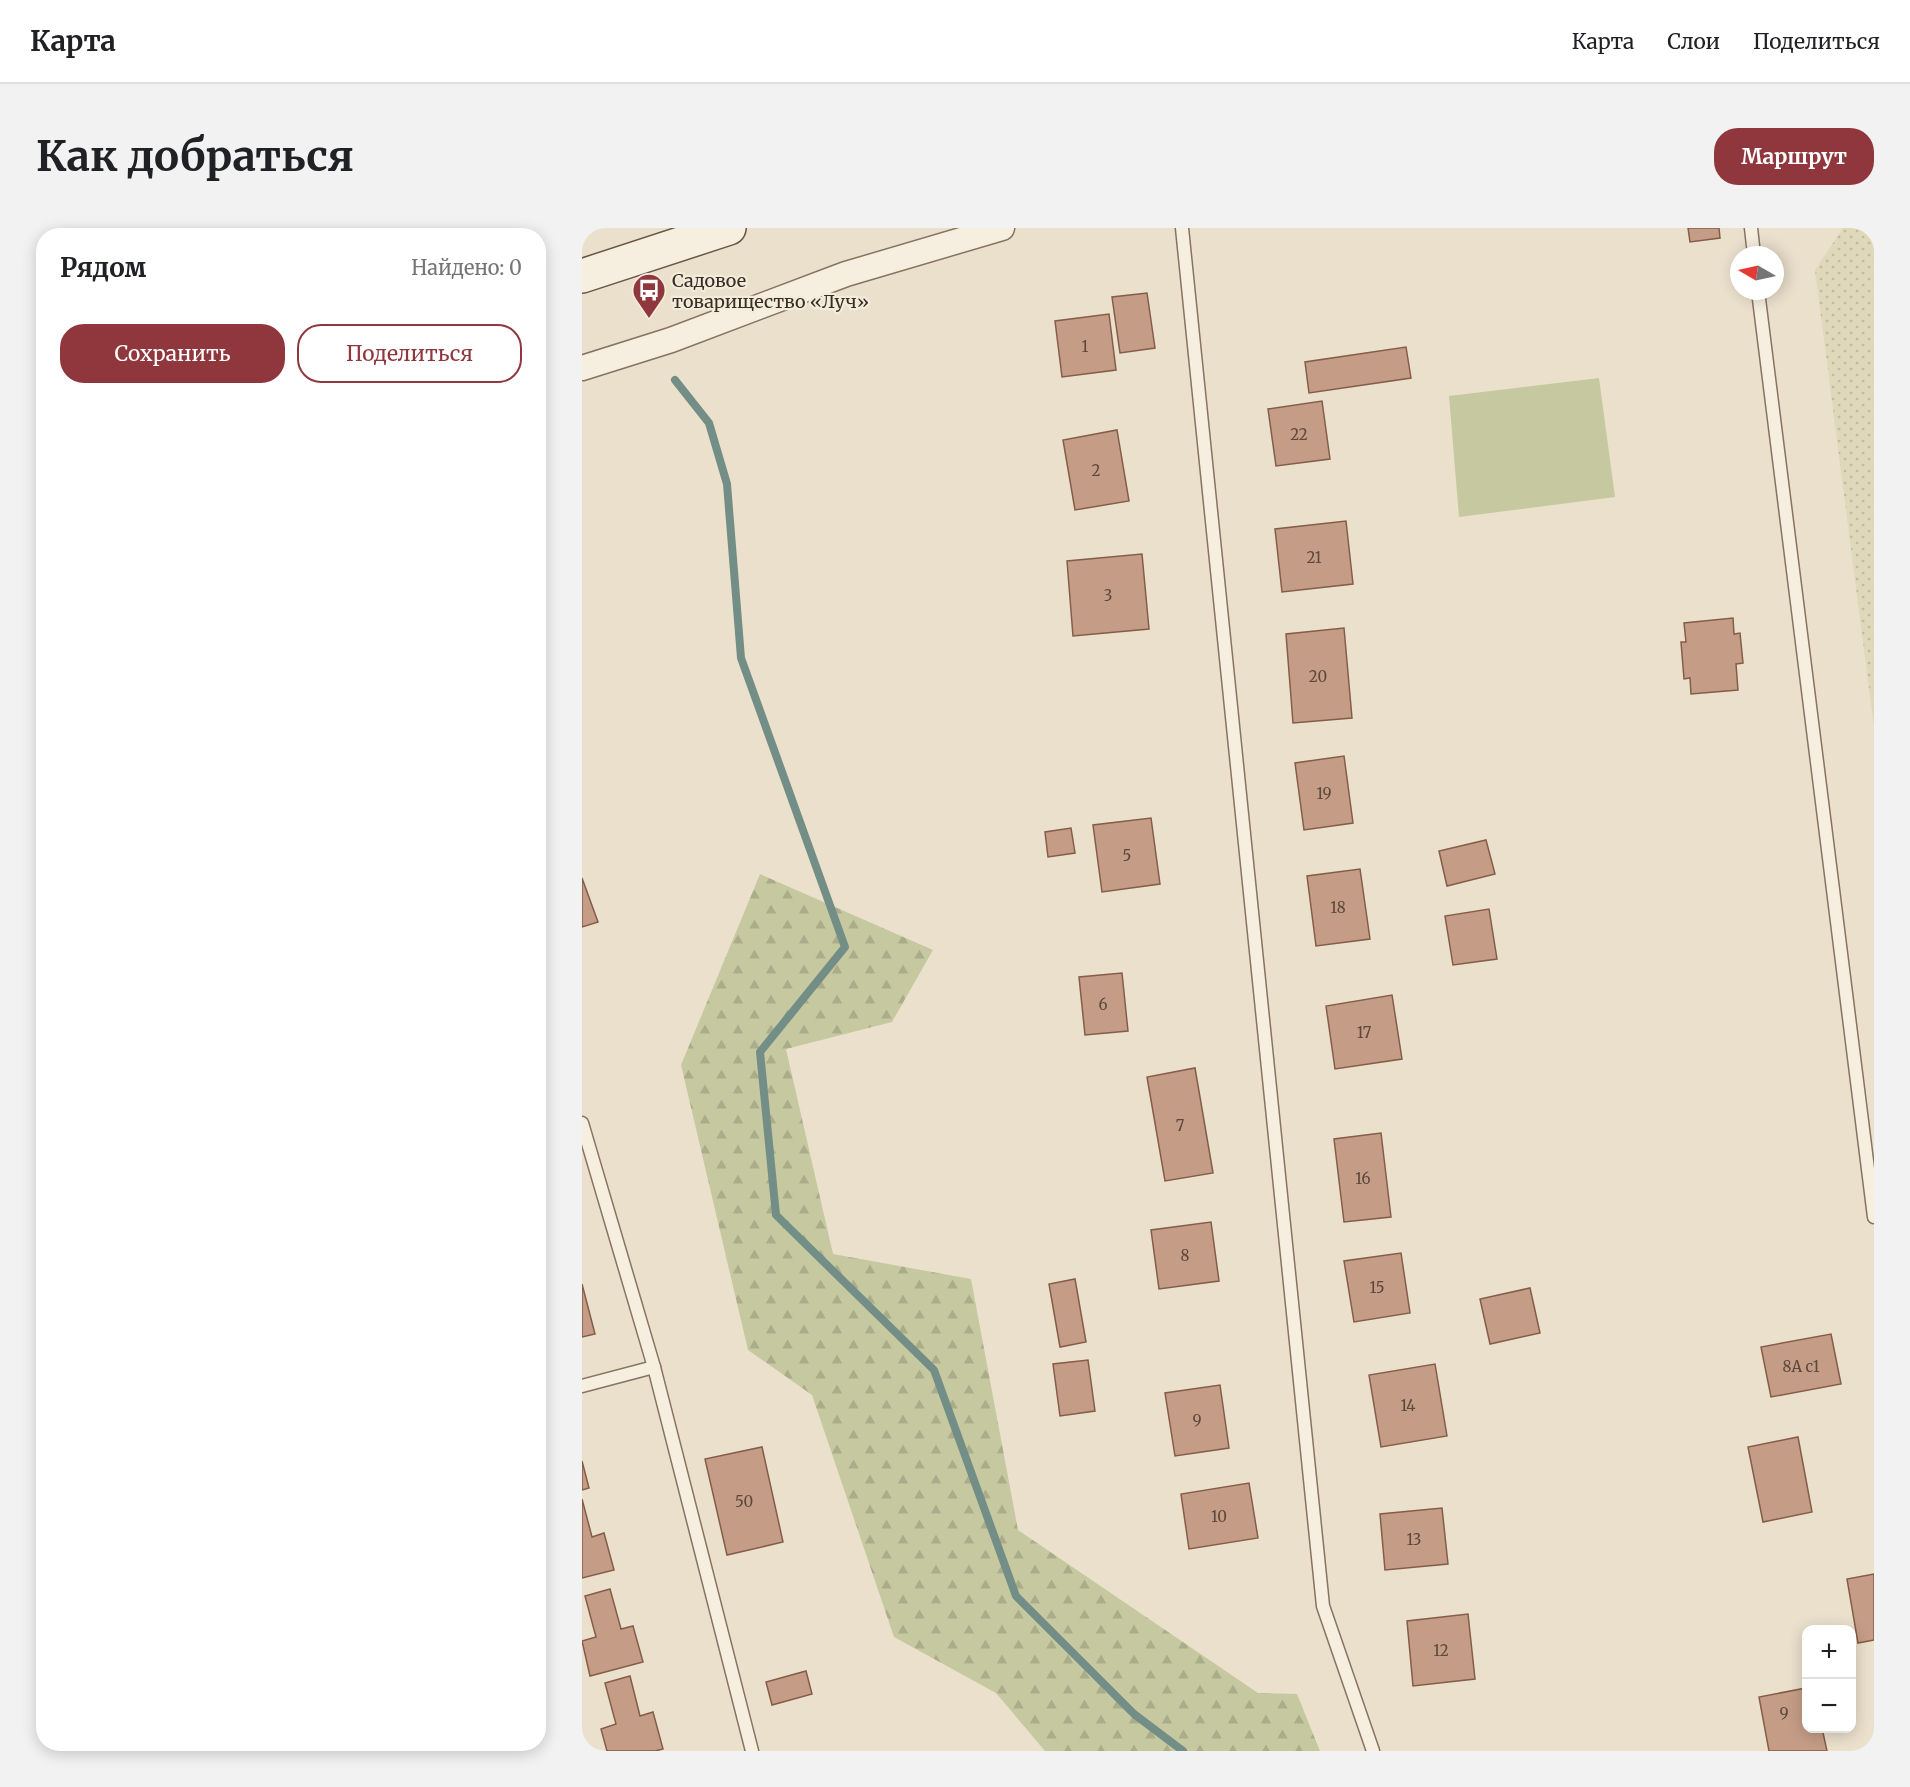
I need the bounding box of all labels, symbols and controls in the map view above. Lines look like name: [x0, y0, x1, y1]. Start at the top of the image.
text: Карта: [30, 23, 116, 59]
text: Карта: [1572, 28, 1634, 55]
text: Слои: [1667, 28, 1720, 55]
text: Поделиться: [1753, 28, 1880, 55]
button: Маршрут: [1714, 128, 1874, 185]
text: Как добраться: [36, 130, 354, 182]
north arrow: [1730, 246, 1784, 300]
text: Рядом: [60, 251, 146, 284]
text: Найдено: 0: [411, 255, 522, 280]
place label: Садовое товарищество «Луч»: [672, 269, 869, 313]
bus stop icon: Садовое товарищество «Луч»: [631, 272, 667, 319]
button: Сохранить: [60, 324, 285, 383]
button: Поделиться: [297, 324, 522, 383]
house number: 1: [1082, 337, 1089, 356]
house number: 22: [1290, 425, 1308, 444]
house number: 2: [1092, 461, 1101, 480]
house number: 21: [1306, 548, 1322, 567]
house number: 3: [1104, 586, 1112, 605]
house number: 20: [1309, 667, 1327, 686]
house number: 19: [1316, 784, 1332, 803]
house number: 5: [1123, 846, 1131, 865]
house number: 18: [1330, 898, 1346, 917]
house number: 6: [1098, 995, 1108, 1014]
house number: 17: [1357, 1023, 1372, 1042]
house number: 7: [1176, 1116, 1185, 1135]
house number: 16: [1355, 1169, 1371, 1188]
house number: 8: [1181, 1246, 1190, 1265]
house number: 15: [1369, 1278, 1385, 1297]
house number: 8А с1: [1782, 1357, 1820, 1376]
house number: 14: [1400, 1396, 1416, 1415]
house number: 9: [1192, 1411, 1202, 1430]
house number: 50: [735, 1492, 753, 1511]
house number: 10: [1211, 1507, 1227, 1526]
house number: 13: [1407, 1530, 1421, 1549]
map controls: [1802, 1625, 1856, 1733]
button: +: [1802, 1625, 1856, 1679]
house number: 12: [1433, 1641, 1449, 1660]
button: −: [1802, 1679, 1856, 1733]
house number: 9: [1779, 1704, 1789, 1723]

